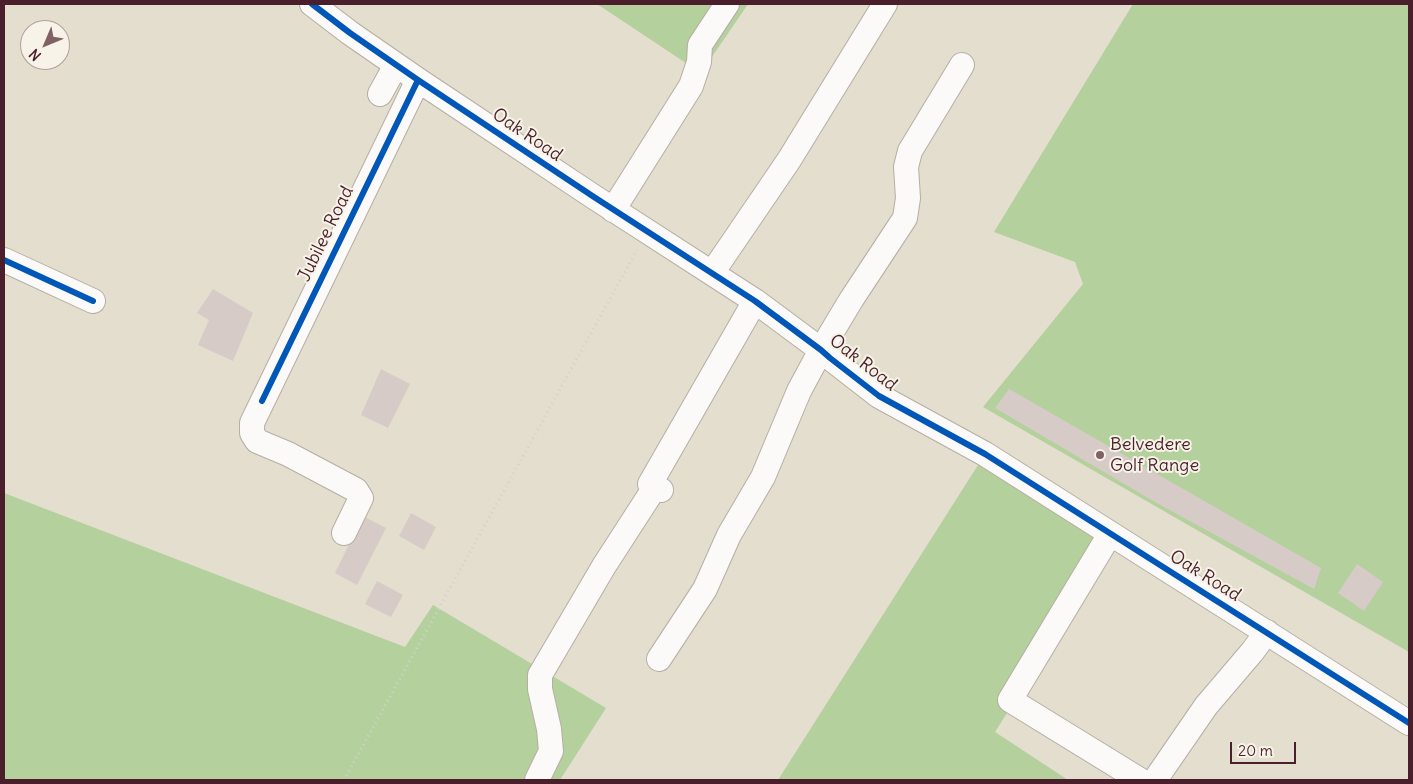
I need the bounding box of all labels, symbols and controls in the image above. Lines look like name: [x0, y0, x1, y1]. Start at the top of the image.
north arrow: [20, 20, 70, 70]
text: N: [25, 45, 45, 65]
street label: Oak Road: [488, 104, 566, 166]
street label: Jubilee Road: [294, 183, 358, 285]
street label: Oak Road: [825, 330, 901, 396]
place label: Belvedere Golf Range: [1110, 434, 1199, 476]
marker: Belvedere Golf Range: [1094, 449, 1106, 461]
street label: Oak Road: [1165, 546, 1245, 606]
scale bar: [1233, 732, 1299, 764]
text: 20 m: [1238, 741, 1273, 760]

